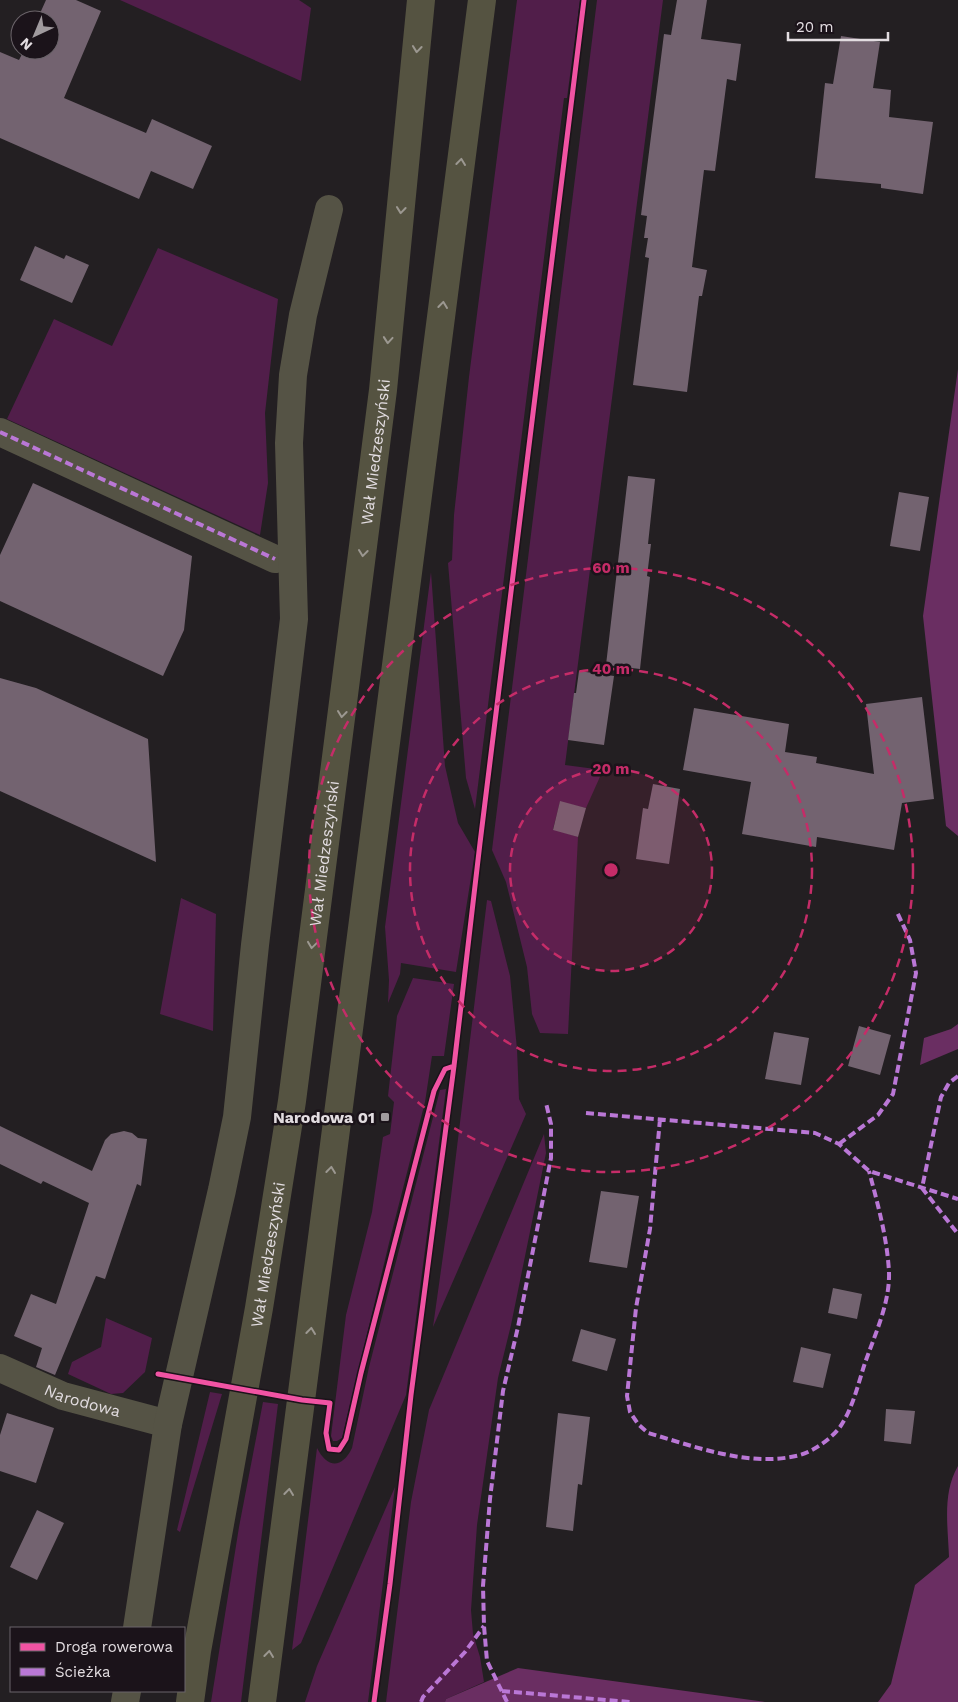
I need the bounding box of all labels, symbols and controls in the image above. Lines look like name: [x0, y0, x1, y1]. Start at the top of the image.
north arrow: [10, 10, 60, 60]
scale bar: [788, 10, 888, 42]
text: 20 m: [796, 18, 834, 36]
text: N: [17, 35, 35, 54]
one-way arrow: [411, 45, 422, 53]
one-way arrow: [455, 158, 466, 166]
one-way arrow: [396, 207, 407, 215]
one-way arrow: [437, 301, 447, 309]
one-way arrow: [383, 336, 394, 344]
street label: Wał Miedzeszyński: [356, 378, 394, 526]
one-way arrow: [358, 549, 369, 557]
text: 60 m: [592, 559, 630, 577]
text: 40 m: [592, 660, 630, 678]
one-way arrow: [337, 711, 348, 719]
text: 20 m: [592, 760, 630, 778]
street label: Wał Miedzeszyński: [305, 780, 342, 928]
centre of rings: [602, 861, 620, 879]
one-way arrow: [308, 941, 318, 949]
place label: Narodowa 01: [273, 1108, 375, 1127]
marker: Narodowa 01: [379, 1111, 391, 1123]
one-way arrow: [325, 1166, 336, 1174]
street label: Wał Miedzeszyński: [246, 1181, 288, 1329]
one-way arrow: [305, 1327, 316, 1335]
street label: Narodowa: [42, 1380, 123, 1420]
one-way arrow: [283, 1488, 294, 1496]
legend: [10, 1627, 185, 1692]
text: Droga rowerowa: [55, 1638, 173, 1656]
one-way arrow: [263, 1649, 274, 1657]
text: Ścieżka: [55, 1662, 111, 1681]

